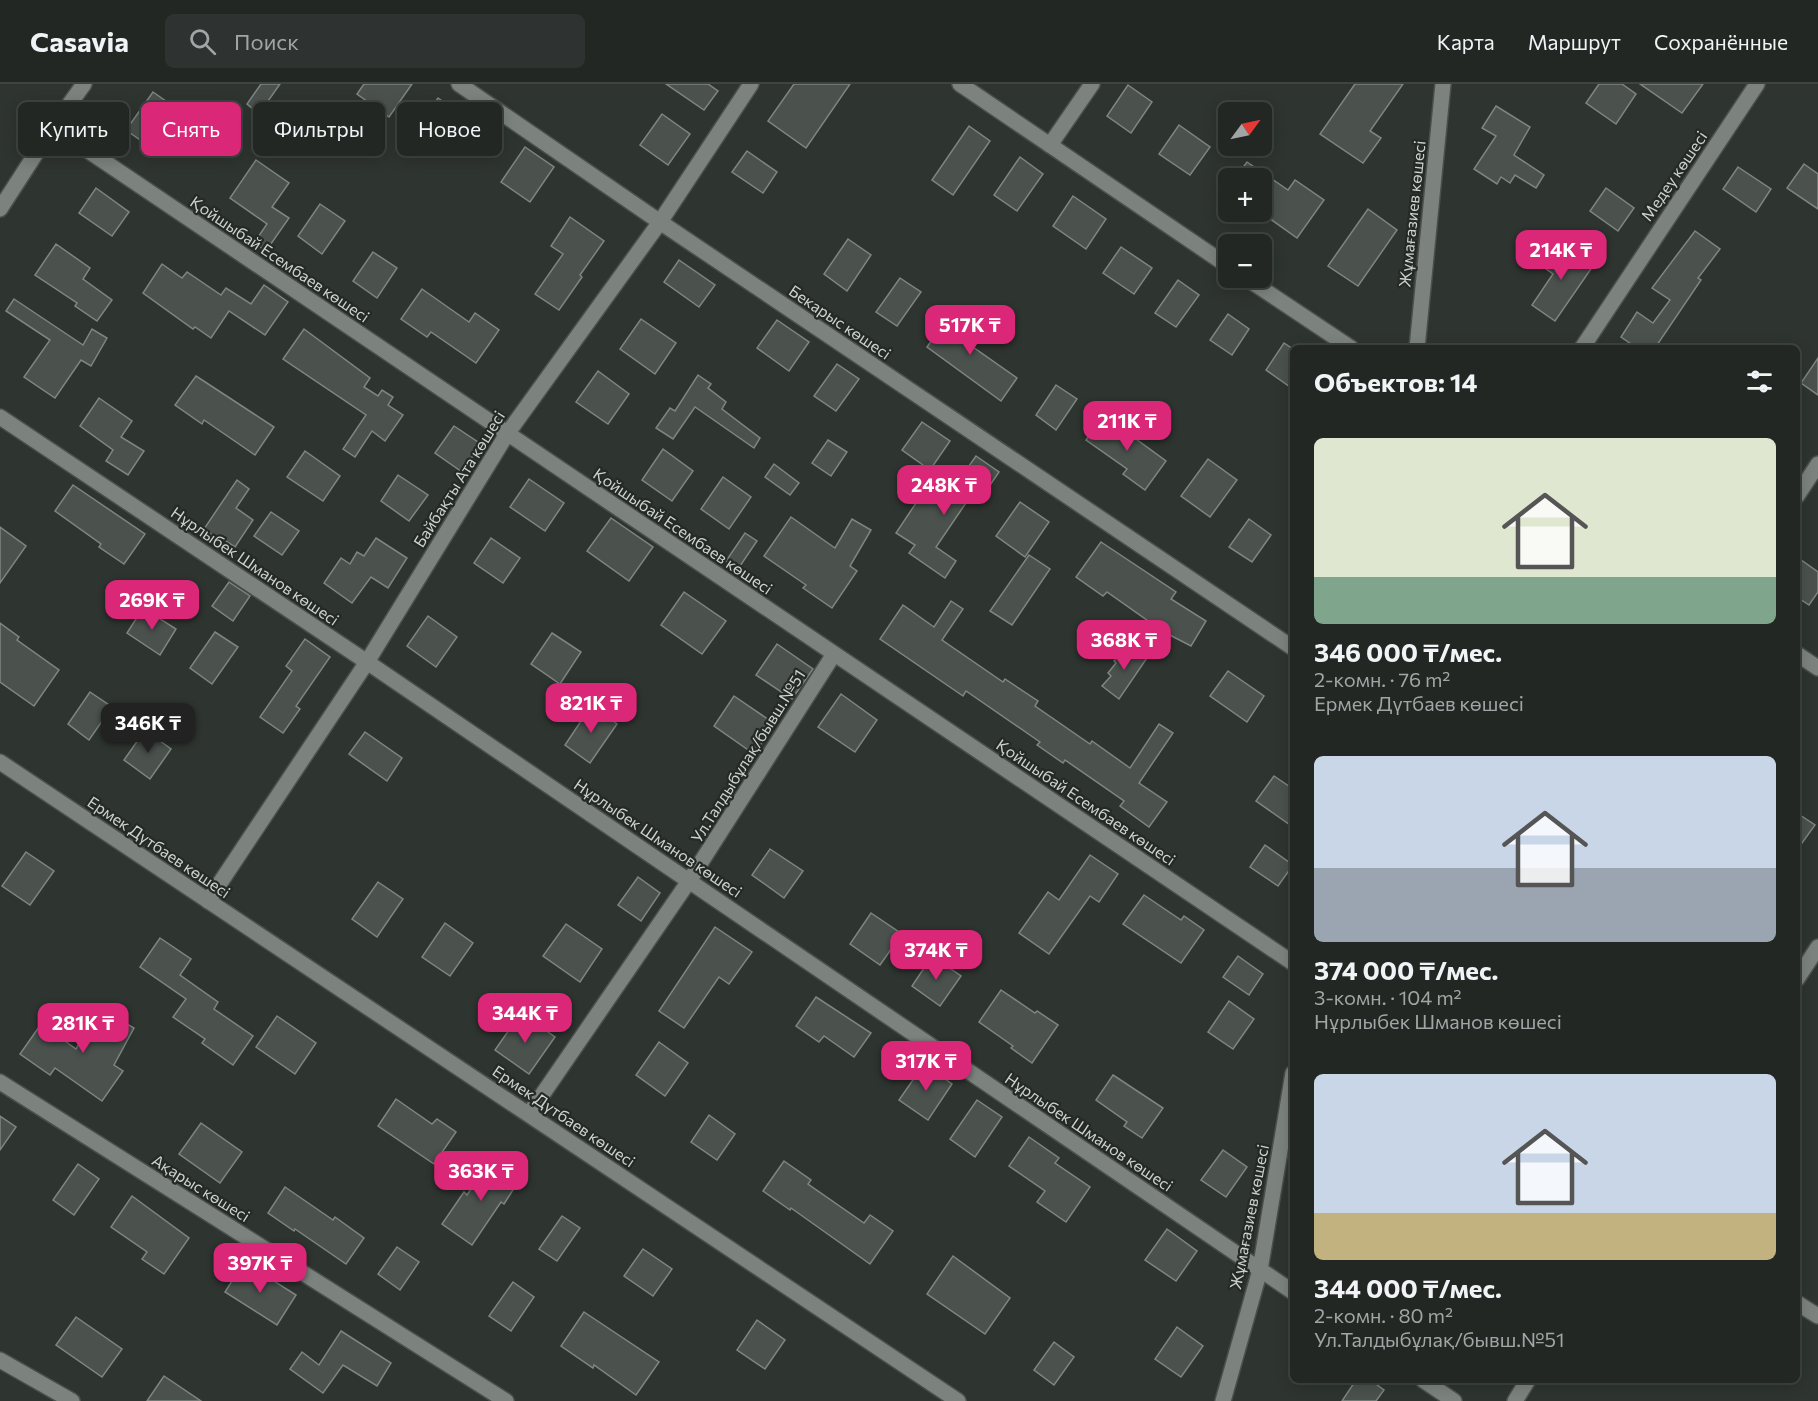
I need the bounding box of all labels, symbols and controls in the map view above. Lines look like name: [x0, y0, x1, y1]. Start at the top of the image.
search box: [165, 14, 585, 68]
text: Casavia: [30, 24, 129, 58]
icon: search: [186, 25, 219, 58]
text: Поиск: [234, 28, 299, 55]
text: Карта: [1437, 29, 1495, 54]
text: Маршрут: [1528, 29, 1621, 54]
text: Сохранённые: [1654, 29, 1788, 54]
chip: Купить: [18, 102, 129, 156]
chip: Снять: [141, 102, 241, 156]
chip: Фильтры: [253, 102, 385, 156]
chip: Новое: [397, 102, 502, 156]
north arrow: [1218, 102, 1272, 156]
map controls: [1218, 102, 1272, 288]
street label: Медеу көшесі: [1637, 127, 1711, 224]
street label: Жұмағазиев көшесі: [1394, 140, 1429, 288]
button: +: [1218, 168, 1272, 222]
street label: Қойшыбай Есембаев көшесі: [187, 191, 373, 326]
pin: 214K ₸: [1512, 230, 1610, 281]
button: −: [1218, 234, 1272, 288]
text: 214K ₸: [1530, 237, 1592, 261]
street label: Бекарыс көшесі: [786, 281, 895, 363]
pin: 517K ₸: [921, 305, 1019, 356]
text: 517K ₸: [939, 312, 1001, 336]
icon: filters: [1743, 365, 1776, 398]
text: Объектов: 14: [1314, 366, 1478, 397]
pin: 211K ₸: [1078, 401, 1176, 452]
street label: Байбақты Ата көшесі: [409, 407, 508, 550]
text: 211K ₸: [1097, 408, 1157, 432]
street label: Қойшыбай Есембаев көшесі: [590, 463, 776, 598]
pin: 248K ₸: [895, 465, 993, 516]
text: 248K ₸: [911, 472, 977, 496]
icon: home: [1491, 477, 1599, 585]
street label: Нұрлыбек Шманов көшесі: [168, 502, 343, 629]
pin: 269K ₸: [103, 580, 201, 631]
text: 269K ₸: [119, 587, 185, 611]
pin: 368K ₸: [1075, 620, 1173, 671]
text: 368K ₸: [1091, 627, 1157, 651]
text: 346 000 ₸/мес.: [1314, 636, 1502, 667]
street label: Ул.Талдыбұлақ/бывш.№51: [686, 666, 809, 846]
text: 2-комн. · 76 m²: [1314, 667, 1450, 691]
pin: 821K ₸: [542, 683, 640, 734]
text: 821K ₸: [560, 690, 622, 714]
text: Ермек Дүтбаев көшесi: [1314, 691, 1524, 715]
pin: 346K ₸: [99, 703, 197, 754]
text: 346K ₸: [115, 710, 181, 734]
street label: Қойшыбай Есембаев көшесі: [993, 734, 1179, 869]
street label: Нұрлыбек Шманов көшесі: [571, 774, 746, 901]
street label: Ермек Дүтбаев көшесi: [84, 792, 234, 901]
icon: home: [1491, 795, 1599, 903]
pin: 374K ₸: [887, 930, 985, 981]
text: 374K ₸: [904, 937, 968, 961]
text: 374 000 ₸/мес.: [1314, 954, 1499, 985]
text: 3-комн. · 104 m²: [1314, 985, 1462, 1009]
pin: 344K ₸: [476, 993, 574, 1044]
text: 344K ₸: [492, 1000, 558, 1024]
pin: 281K ₸: [34, 1003, 132, 1054]
text: Нұрлыбек Шманов көшесі: [1314, 1009, 1562, 1033]
text: 281K ₸: [52, 1010, 114, 1034]
pin: 317K ₸: [877, 1041, 975, 1092]
text: 317K ₸: [895, 1048, 957, 1072]
street label: Ермек Дүтбаев көшесi: [489, 1061, 639, 1170]
street label: Нұрлыбек Шманов көшесі: [1002, 1068, 1177, 1195]
icon: home: [1491, 1113, 1599, 1221]
street label: Жұмағазиев көшесі: [1225, 1143, 1272, 1291]
street label: Ақарыс көшесi: [149, 1150, 254, 1225]
pin: 363K ₸: [432, 1151, 530, 1202]
text: 363K ₸: [448, 1158, 514, 1182]
pin: 397K ₸: [211, 1243, 309, 1294]
text: 397K ₸: [228, 1250, 292, 1274]
text: 344 000 ₸/мес.: [1314, 1272, 1502, 1303]
text: 2-комн. · 80 m²: [1314, 1303, 1453, 1327]
text: Ул.Талдыбұлақ/бывш.№51: [1314, 1327, 1565, 1351]

